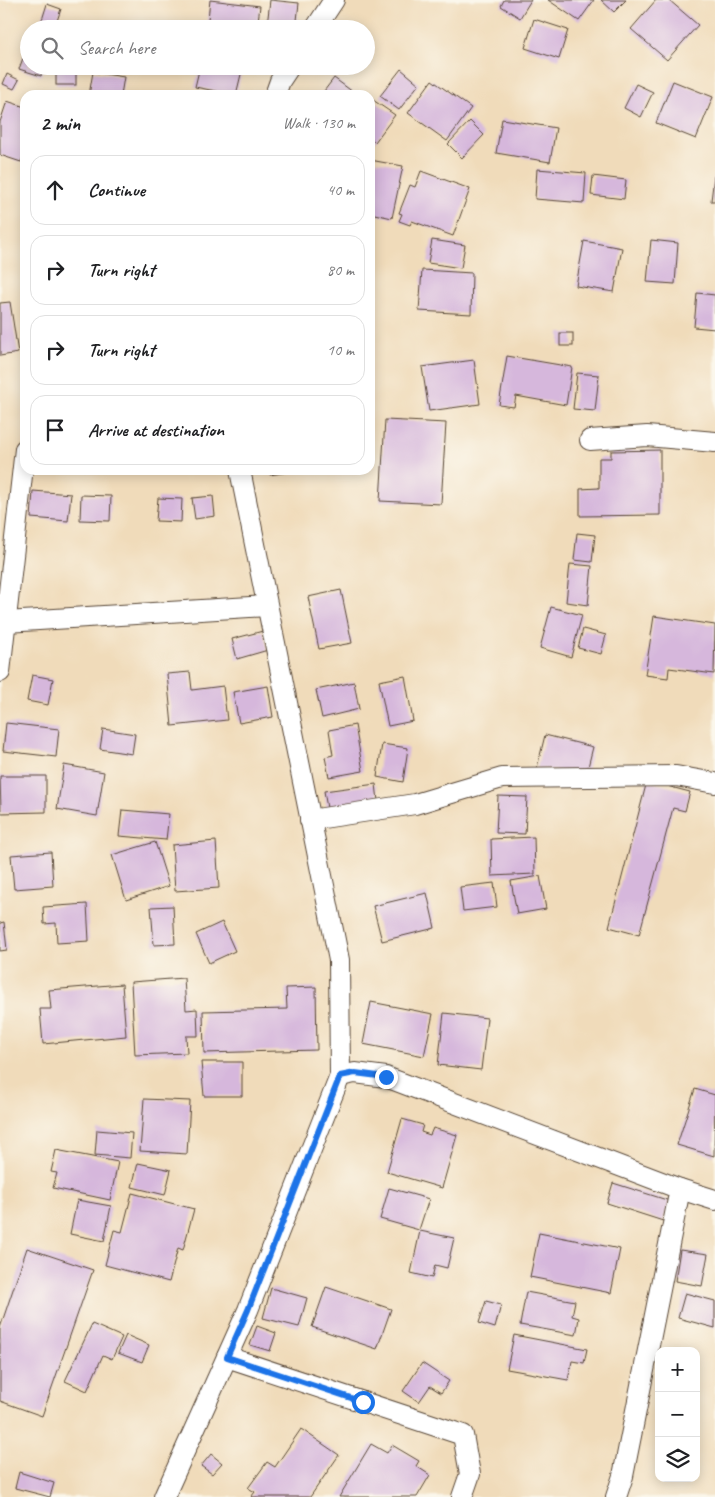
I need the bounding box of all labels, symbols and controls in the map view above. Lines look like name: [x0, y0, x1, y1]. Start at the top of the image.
search box: [20, 20, 375, 75]
icon: search: [38, 34, 66, 62]
text: Search here: [78, 36, 155, 60]
text: 2 min: [40, 110, 80, 136]
text: Walk · 130 m: [283, 113, 355, 133]
icon: ahead: [41, 176, 69, 204]
text: Continue: [88, 178, 145, 202]
text: 40 m: [327, 180, 354, 200]
icon: right: [41, 256, 69, 284]
text: Turn right: [88, 258, 155, 282]
text: 80 m: [327, 260, 354, 280]
icon: right: [41, 336, 69, 364]
text: Turn right: [88, 338, 155, 362]
text: 10 m: [327, 340, 354, 360]
icon: arrive: [41, 416, 69, 444]
text: Arrive at destination: [88, 418, 224, 442]
route end: [375, 1066, 398, 1089]
map controls: [655, 1347, 700, 1482]
button: +: [655, 1347, 700, 1392]
route start: [352, 1391, 375, 1414]
button: −: [655, 1392, 700, 1437]
button: layers: [655, 1437, 700, 1482]

